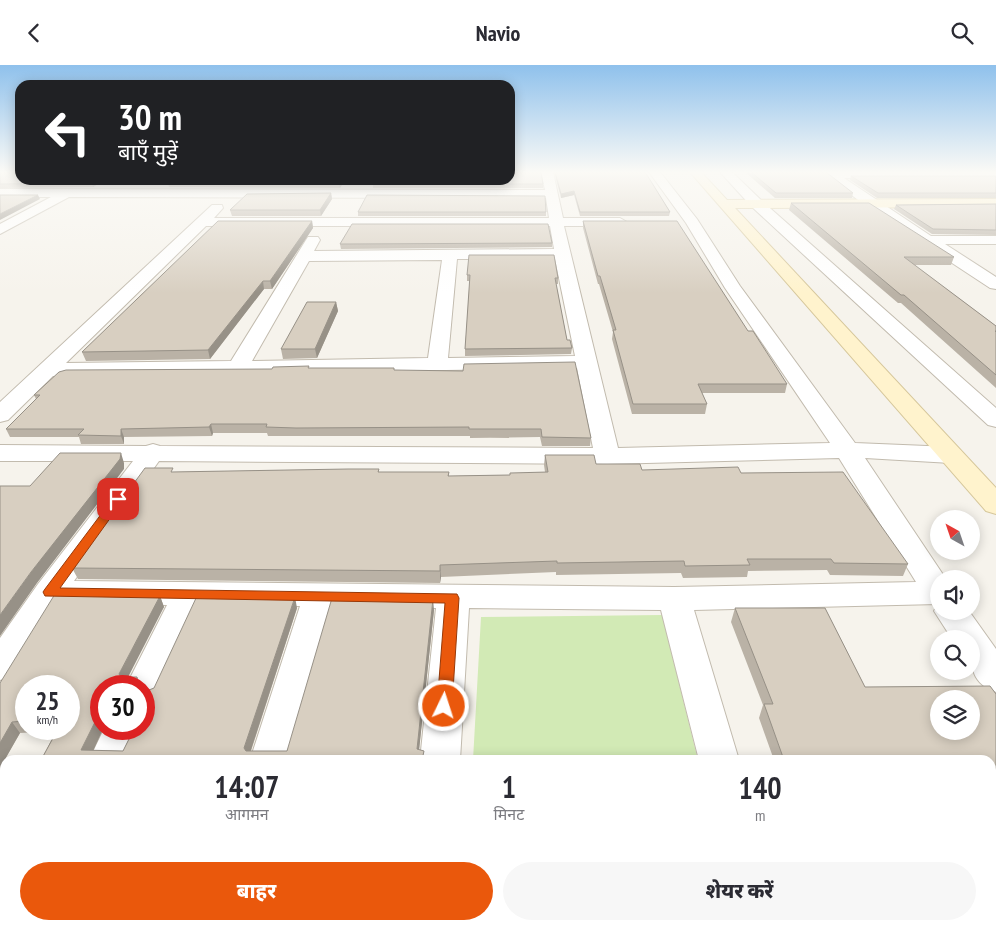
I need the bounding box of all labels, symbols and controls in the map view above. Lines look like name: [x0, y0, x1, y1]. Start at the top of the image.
icon: back: [20, 19, 48, 47]
text: Navio: [476, 19, 520, 47]
icon: search: [948, 19, 976, 47]
text: 30 m: [118, 94, 182, 140]
icon: left: [35, 100, 100, 165]
text: बाएँ मुड़ें: [118, 138, 178, 166]
pin: [97, 478, 139, 520]
icon: arrive: [104, 485, 132, 513]
north arrow: [930, 510, 980, 560]
map controls: [930, 510, 980, 740]
button: sound: [930, 570, 980, 620]
button: search: [930, 630, 980, 680]
speed limit sign: 30: [90, 675, 155, 740]
position arrow: [417, 679, 469, 731]
text: 25: [36, 685, 59, 717]
button: layers: [930, 690, 980, 740]
text: km/h: [37, 712, 58, 727]
text: 14:07: [214, 767, 279, 806]
text: 1: [502, 767, 516, 806]
text: 140: [739, 768, 782, 807]
text: आगमन: [225, 804, 269, 824]
text: मिनट: [494, 804, 524, 824]
text: m: [755, 805, 765, 825]
button: बाहर: [20, 862, 493, 920]
button: शेयर करें: [503, 862, 976, 920]

